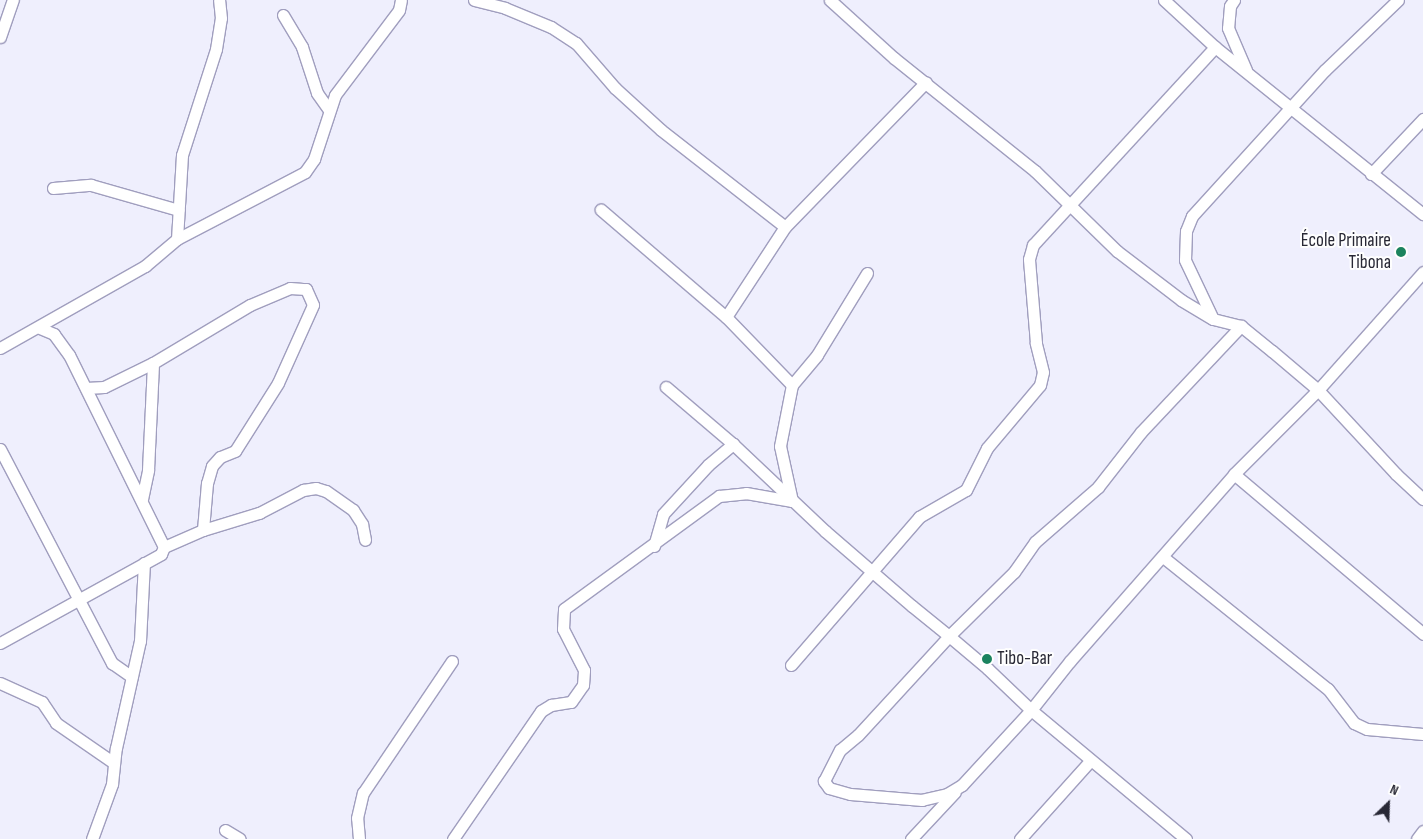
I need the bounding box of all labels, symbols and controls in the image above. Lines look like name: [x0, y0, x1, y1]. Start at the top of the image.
place label: École Primaire Tibona: [1301, 230, 1391, 274]
marker: École Primaire Tibona: [1395, 246, 1407, 258]
place label: Tibo-Bar: [997, 648, 1052, 670]
marker: Tibo-Bar: [981, 653, 993, 665]
north arrow: [1363, 779, 1413, 829]
text: N: [1387, 781, 1401, 799]

